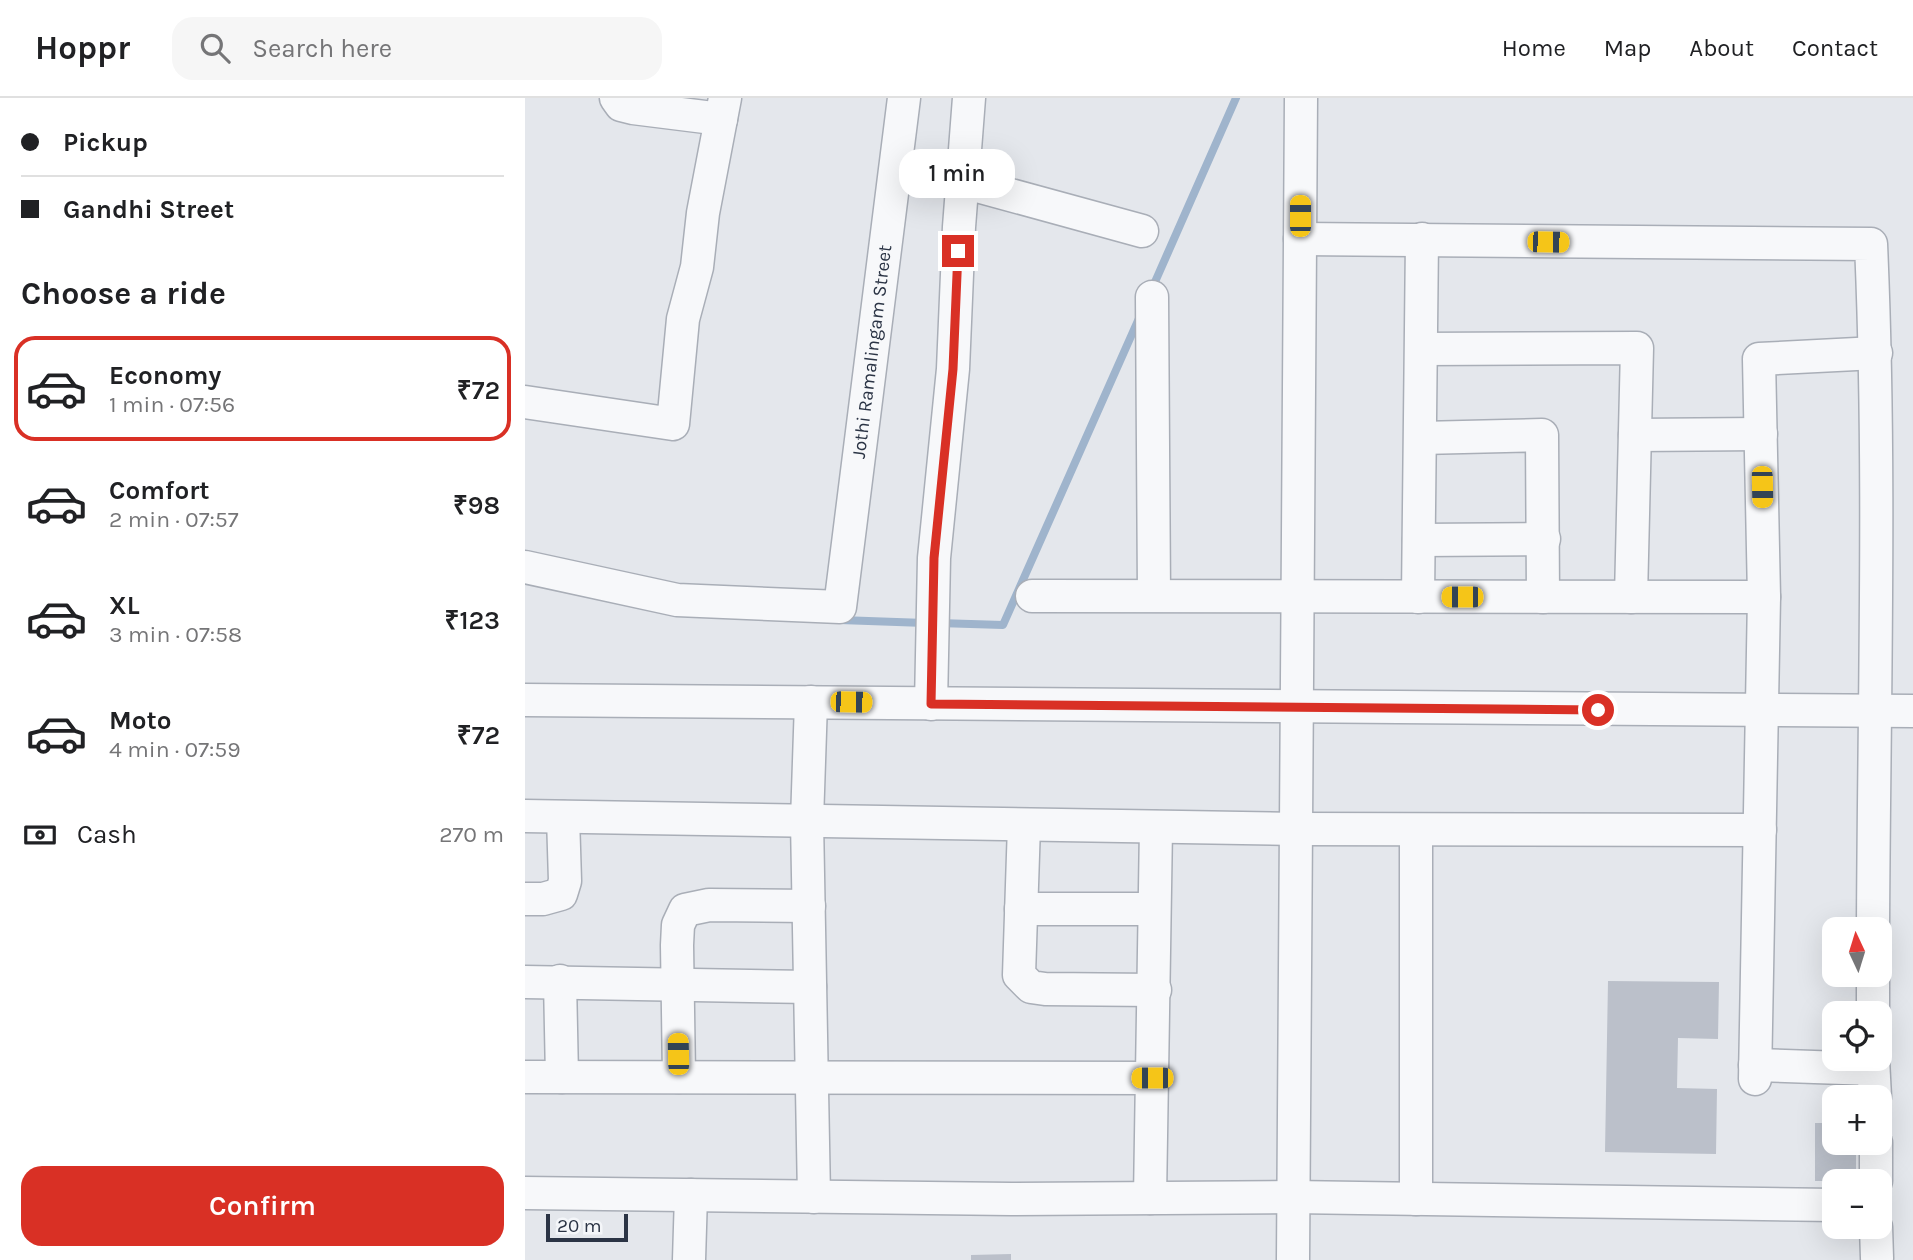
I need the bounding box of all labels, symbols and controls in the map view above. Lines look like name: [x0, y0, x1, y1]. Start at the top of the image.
search box: [172, 17, 662, 80]
text: Hoppr: [35, 29, 130, 67]
icon: search: [196, 29, 234, 67]
text: Search here: [252, 33, 392, 64]
text: Home: [1502, 34, 1566, 62]
text: Map: [1604, 34, 1651, 62]
text: About: [1689, 34, 1754, 62]
text: Contact: [1792, 34, 1878, 62]
text: Pickup: [63, 127, 148, 158]
callout: 1 min: [900, 150, 1016, 198]
text: 1 min: [928, 160, 986, 187]
text: Gandhi Street: [63, 194, 234, 225]
car: [1290, 195, 1311, 237]
car: [1527, 231, 1570, 253]
route end: [942, 235, 974, 267]
street label: Jothi Ramalingam Street: [848, 243, 896, 460]
text: Choose a ride: [21, 275, 226, 312]
icon: car: [25, 357, 88, 420]
text: Economy: [109, 360, 221, 391]
text: ₹72: [457, 375, 500, 406]
text: 1 min · 07:56: [109, 391, 235, 418]
car: [1752, 466, 1773, 508]
icon: car: [25, 472, 88, 535]
text: Comfort: [109, 475, 210, 506]
text: ₹98: [453, 490, 500, 521]
text: 2 min · 07:57: [109, 506, 239, 533]
icon: car: [25, 587, 88, 650]
car: [1442, 587, 1484, 608]
text: XL: [109, 590, 140, 621]
text: ₹123: [445, 605, 500, 636]
text: 3 min · 07:58: [109, 621, 242, 648]
car: [830, 691, 873, 713]
route start: [1582, 694, 1614, 726]
icon: car: [25, 702, 88, 765]
text: Moto: [109, 705, 171, 736]
text: ₹72: [457, 720, 500, 751]
text: 4 min · 07:59: [109, 736, 241, 763]
icon: cash: [21, 816, 59, 854]
text: Cash: [77, 819, 137, 850]
text: 270 m: [439, 821, 504, 848]
north arrow: [1822, 917, 1892, 987]
map controls: [1822, 917, 1892, 1239]
button: locate: [1822, 1001, 1892, 1071]
car: [668, 1033, 689, 1075]
car: [1132, 1068, 1174, 1089]
button: +: [1822, 1085, 1892, 1155]
button: Confirm: [21, 1166, 504, 1246]
button: −: [1822, 1169, 1892, 1239]
scale bar: [546, 1211, 628, 1243]
text: 20 m: [557, 1215, 602, 1237]

